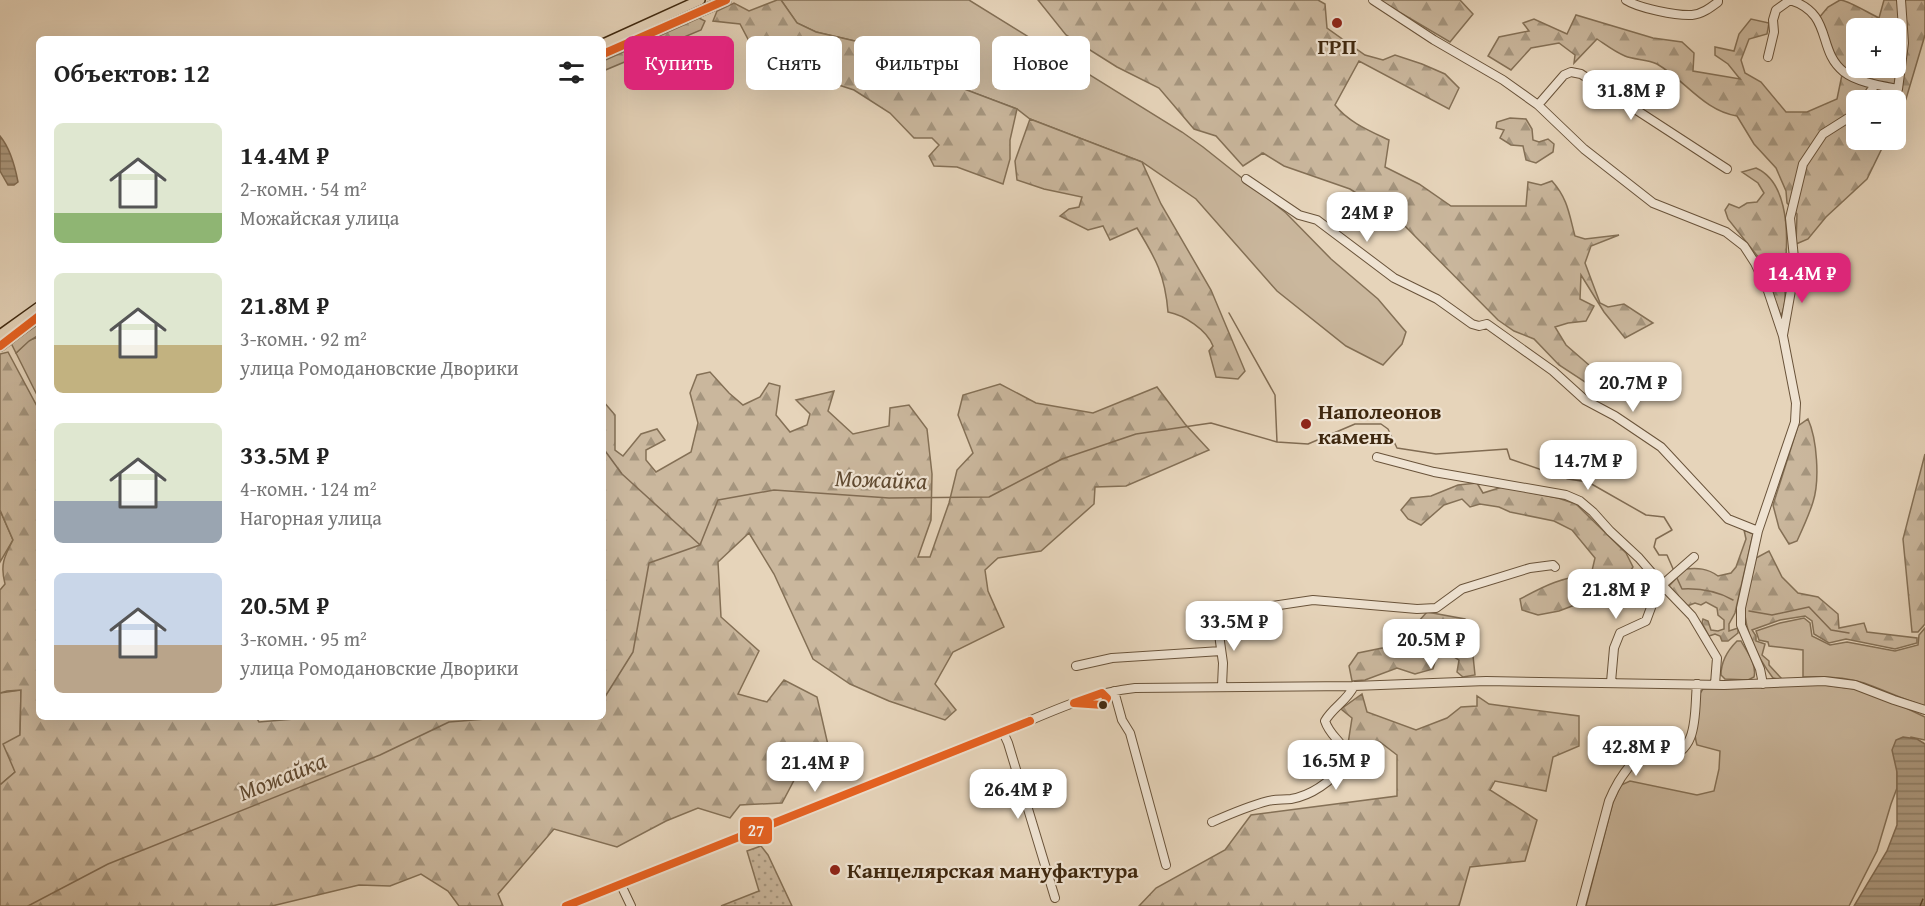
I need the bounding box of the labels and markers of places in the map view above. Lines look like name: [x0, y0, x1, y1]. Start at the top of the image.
marker: ГРП: [1330, 16, 1344, 30]
place label: ГРП: [1318, 30, 1357, 62]
pin: 31.8M ₽: [1576, 70, 1686, 121]
pin: 24M ₽: [1325, 192, 1409, 243]
pin: 14.4M ₽: [1747, 253, 1857, 304]
pin: 20.7M ₽: [1578, 362, 1688, 413]
place label: Наполеонов камень: [1318, 395, 1441, 452]
marker: Наполеонов камень: [1299, 417, 1313, 431]
pin: 14.7M ₽: [1533, 440, 1643, 491]
pin: 21.8M ₽: [1561, 569, 1671, 620]
pin: 33.5M ₽: [1179, 601, 1289, 652]
pin: 20.5M ₽: [1376, 619, 1486, 670]
unlabelled marker: [1097, 699, 1109, 711]
pin: 42.8M ₽: [1581, 726, 1691, 777]
pin: 16.5M ₽: [1281, 740, 1391, 791]
pin: 21.4M ₽: [760, 742, 870, 793]
pin: 26.4M ₽: [963, 769, 1073, 820]
place label: Канцелярская мануфактура: [847, 854, 1139, 886]
marker: Канцелярская мануфактура: [828, 863, 842, 877]

